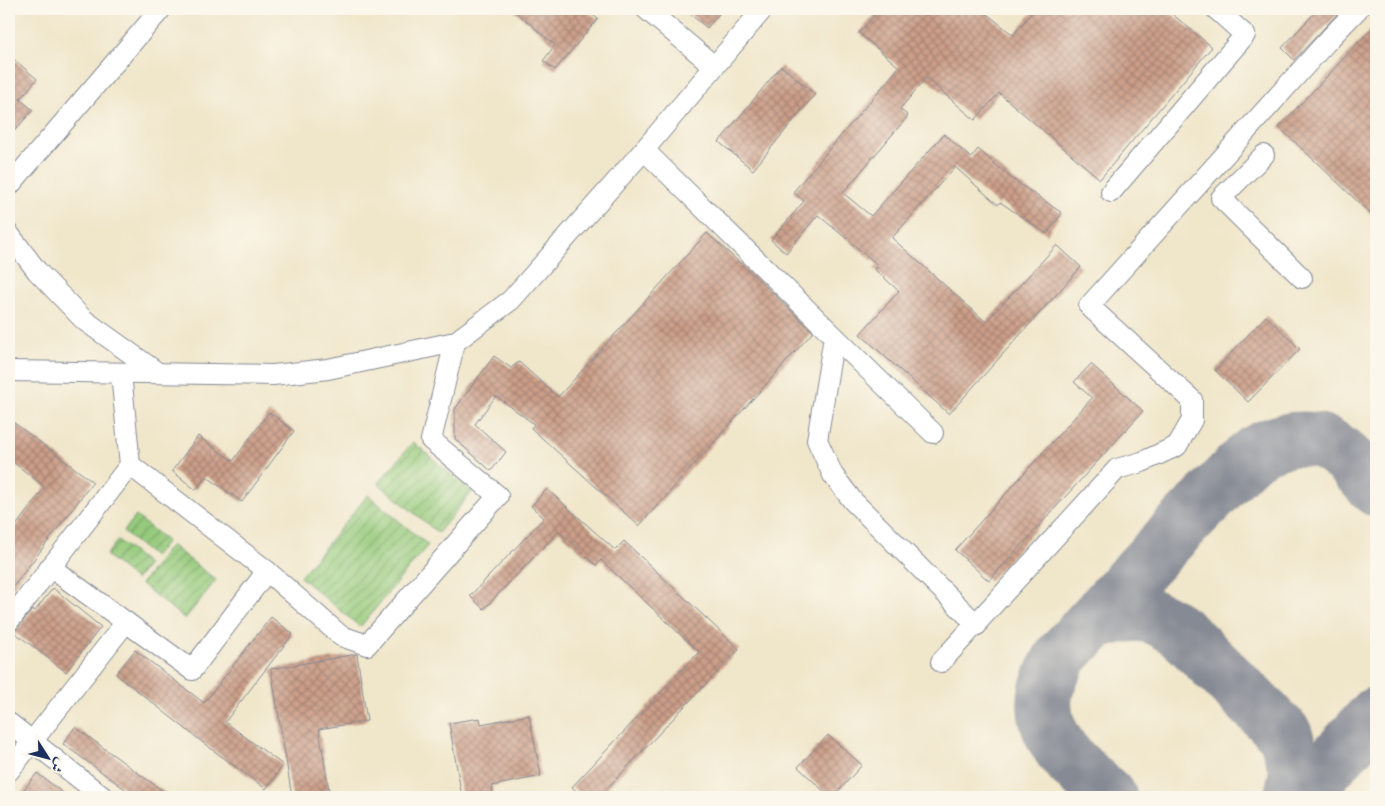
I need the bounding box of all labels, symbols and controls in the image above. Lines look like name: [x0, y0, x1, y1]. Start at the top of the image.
north arrow: [22, 734, 72, 784]
text: ش: [46, 754, 71, 777]

